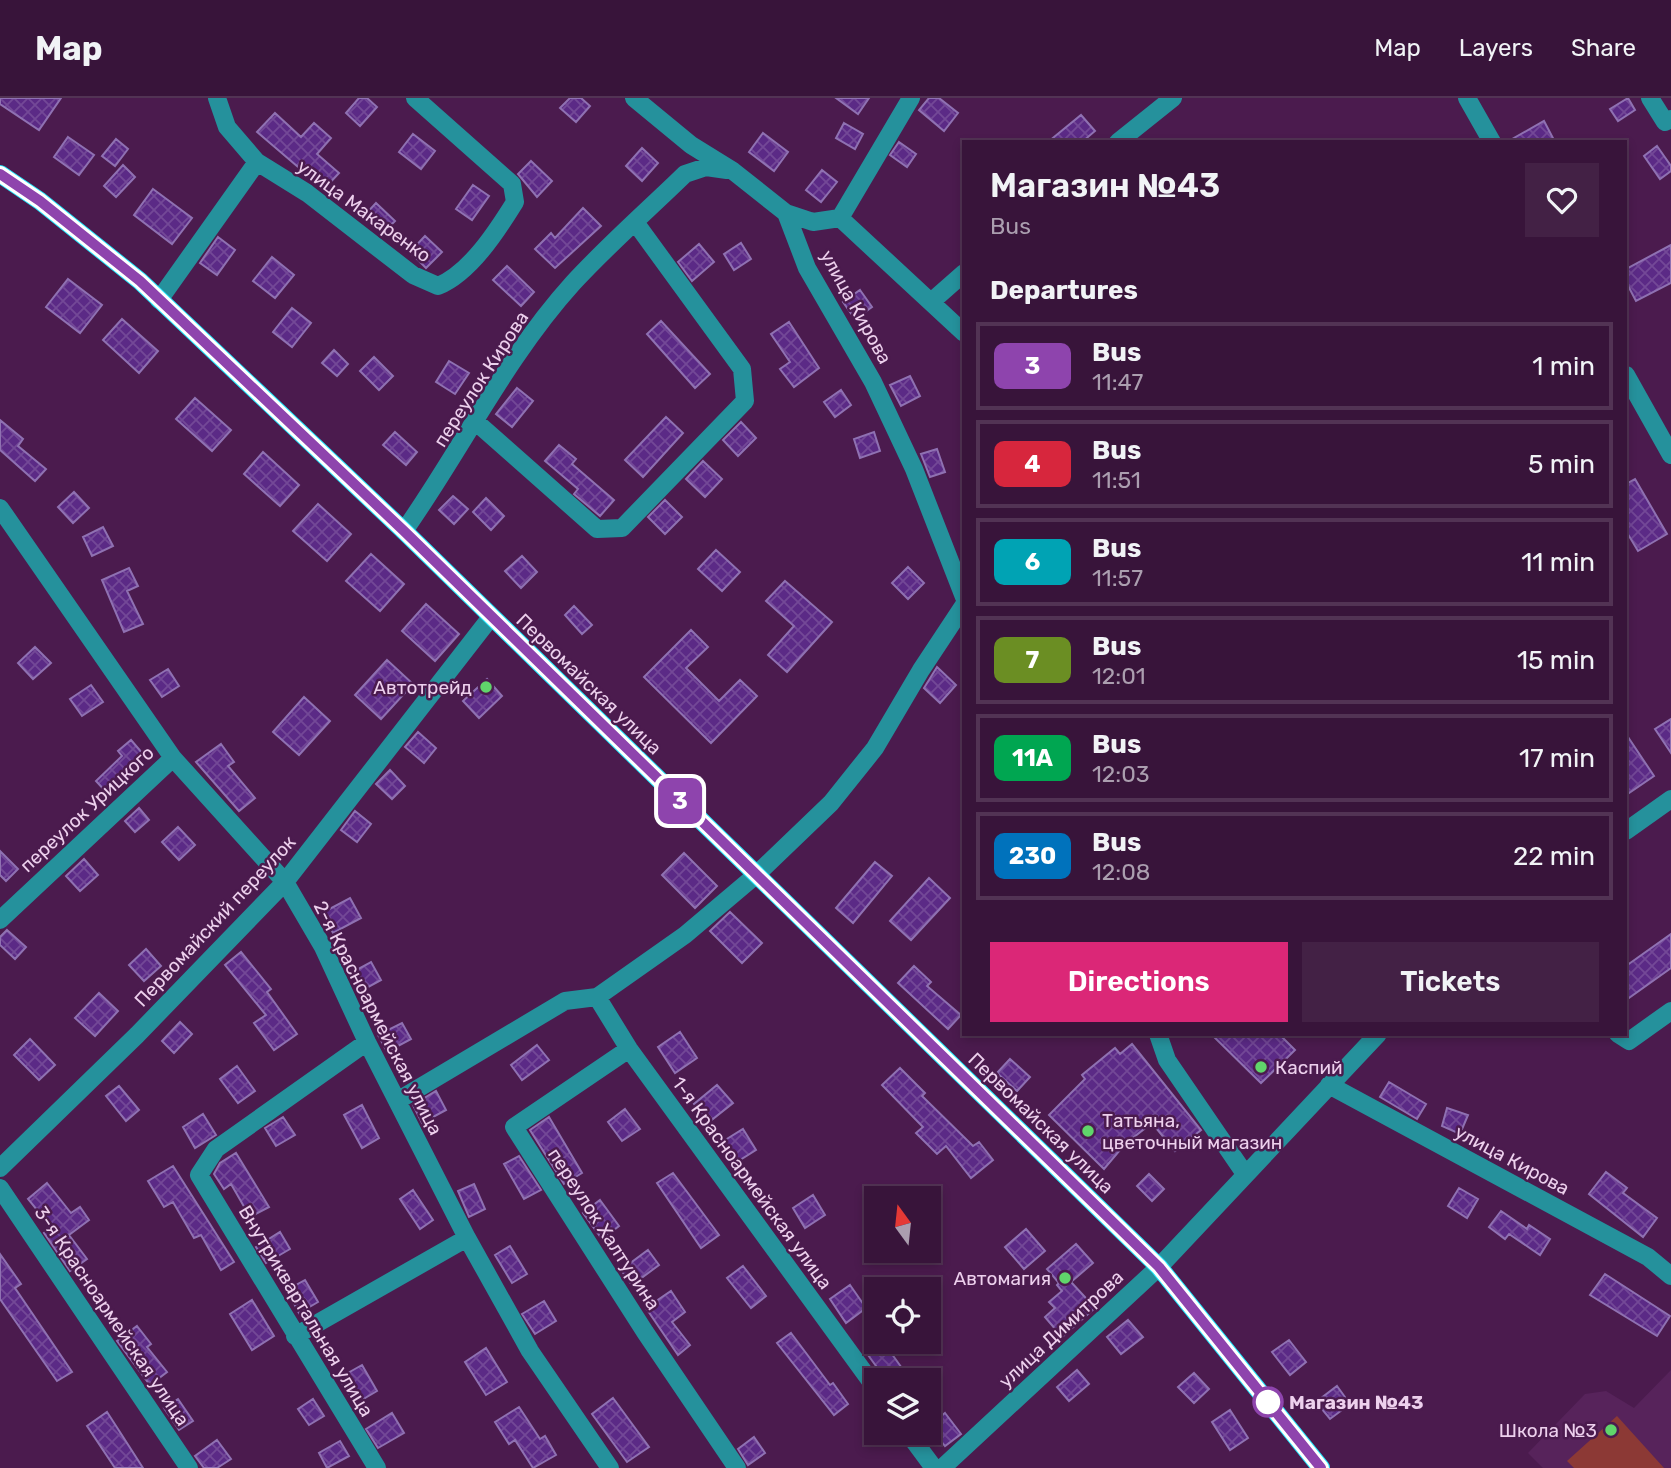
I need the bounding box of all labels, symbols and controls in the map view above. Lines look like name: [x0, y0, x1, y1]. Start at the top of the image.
text: Map: [35, 29, 103, 68]
text: Map: [1374, 34, 1421, 62]
text: Layers: [1459, 34, 1533, 62]
text: Share: [1571, 34, 1636, 62]
street label: улица Макаренко: [293, 155, 435, 267]
button: heart: [1525, 163, 1599, 237]
text: Магазин №43: [990, 166, 1220, 205]
text: Bus: [990, 212, 1031, 240]
street label: улица Кирова: [815, 246, 897, 368]
text: Departures: [990, 275, 1138, 306]
street label: переулок Кирова: [429, 307, 533, 451]
text: Bus: [1092, 337, 1141, 368]
text: 1 min: [1532, 351, 1595, 382]
text: 3: [1025, 352, 1040, 380]
text: 11:47: [1092, 368, 1143, 396]
text: Bus: [1092, 435, 1141, 466]
text: 5 min: [1528, 449, 1595, 480]
text: 4: [1024, 450, 1041, 478]
text: 11:51: [1092, 466, 1141, 494]
text: Bus: [1092, 533, 1141, 564]
text: 11 min: [1521, 547, 1595, 578]
text: 6: [1025, 548, 1040, 576]
text: 11:57: [1092, 564, 1143, 592]
street label: Первомайская улица: [512, 609, 666, 759]
text: Bus: [1092, 631, 1141, 662]
text: 15 min: [1517, 645, 1595, 676]
text: 7: [1026, 646, 1039, 674]
text: 12:01: [1092, 662, 1146, 690]
place label: Автотрейд: [373, 676, 472, 699]
marker: Автотрейд: [478, 679, 494, 695]
text: Bus: [1092, 729, 1141, 760]
street label: переулок Урицкого: [15, 741, 159, 877]
text: 17 min: [1519, 743, 1595, 774]
text: 11А: [1012, 744, 1053, 772]
text: 12:03: [1092, 760, 1150, 788]
line badge: 3: [657, 778, 703, 824]
text: 3: [672, 787, 688, 815]
text: Bus: [1092, 827, 1141, 858]
street label: Первомайский переулок: [130, 831, 300, 1011]
text: 22 min: [1513, 841, 1595, 872]
text: 230: [1009, 842, 1056, 870]
text: 12:08: [1092, 858, 1150, 886]
street label: 2-я Красноармейская улица: [309, 897, 447, 1139]
button: Directions: [990, 942, 1288, 1022]
button: Tickets: [1302, 942, 1599, 1022]
street label: Первомайская улица: [964, 1048, 1118, 1198]
place label: Каспий: [1275, 1056, 1343, 1079]
marker: Каспий: [1253, 1059, 1269, 1075]
street label: 1-я Красноармейская улица: [667, 1072, 837, 1294]
place label: Татьяна, цветочный магазин: [1102, 1109, 1282, 1154]
street label: улица Кирова: [1451, 1120, 1573, 1200]
marker: Татьяна, цветочный магазин: [1080, 1123, 1096, 1139]
street label: переулок Халтурина: [543, 1144, 665, 1314]
north arrow: [864, 1186, 942, 1264]
map controls: [864, 1186, 941, 1445]
street label: Внутриквартальная улица: [234, 1201, 378, 1421]
street label: 3-я Красноармейская улица: [30, 1202, 194, 1430]
street label: улица Димитрова: [994, 1265, 1128, 1393]
place label: Автомагия: [953, 1267, 1051, 1290]
marker: Автомагия: [1057, 1270, 1073, 1286]
button: locate: [864, 1277, 941, 1354]
button: layers: [864, 1368, 941, 1445]
marker: Магазин №43: [1253, 1387, 1283, 1417]
place label: Магазин №43: [1289, 1391, 1423, 1414]
place label: Школа №3: [1499, 1419, 1597, 1442]
marker: Школа №3: [1603, 1422, 1619, 1438]

